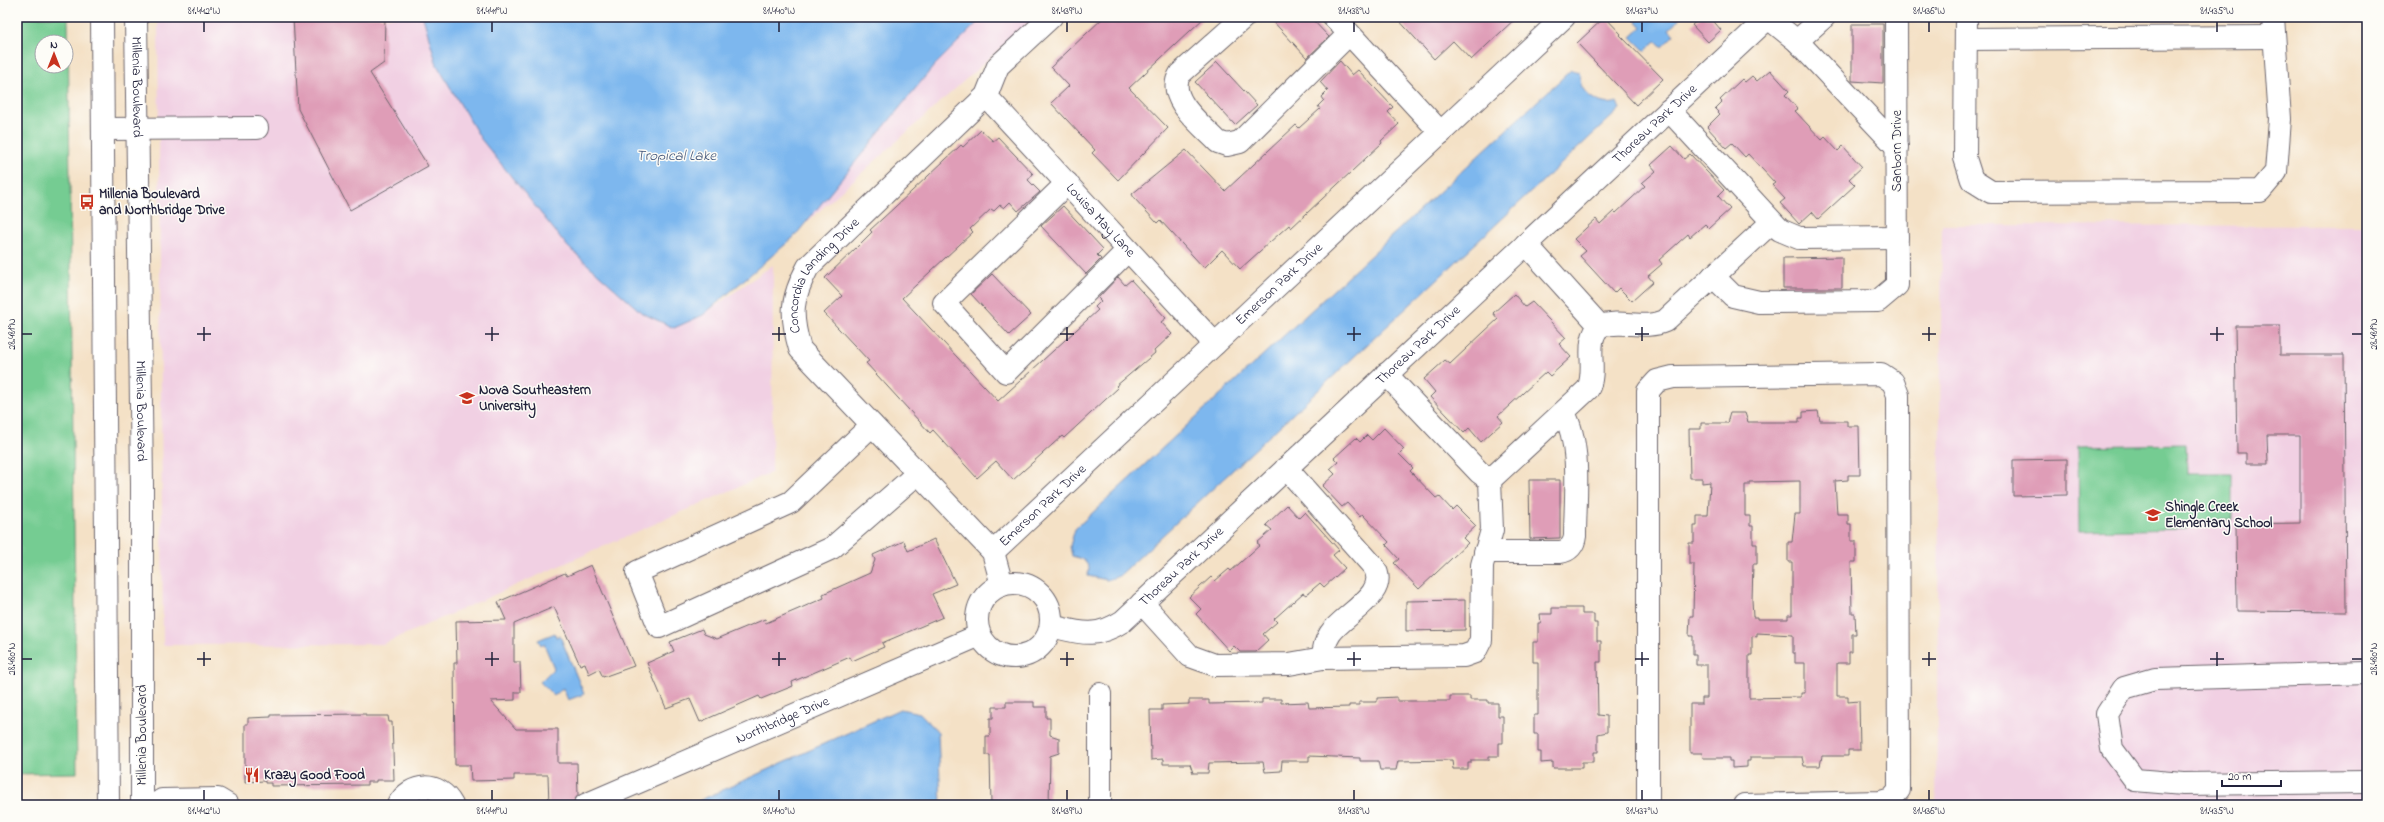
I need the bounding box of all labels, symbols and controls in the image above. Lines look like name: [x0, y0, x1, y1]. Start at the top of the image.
text: 81.442°W: [188, 4, 221, 19]
text: 81.441°W: [477, 4, 508, 19]
text: 81.440°W: [763, 4, 795, 19]
text: 81.439°W: [1052, 4, 1083, 19]
text: 81.438°W: [1338, 4, 1370, 19]
text: 81.437°W: [1626, 4, 1658, 19]
text: 81.436°W: [1913, 4, 1945, 19]
text: 81.435°W: [2200, 4, 2234, 19]
north arrow: [34, 34, 74, 74]
street label: Millenia Boulevard: [126, 36, 148, 138]
text: N: [50, 37, 58, 53]
street label: Thoreau Park Drive: [1607, 78, 1702, 169]
street label: Sanborn Drive: [1887, 109, 1908, 192]
water label: Tropical Lake: [636, 145, 717, 167]
street label: Louisa May Lane: [1061, 178, 1141, 263]
place label: Millenia Boulevard and Northbridge Drive: [99, 184, 225, 223]
bus stop icon: Millenia Boulevard and Northbridge Drive: [78, 193, 96, 211]
street label: Concordia Landing Drive: [783, 212, 865, 335]
street label: Emerson Park Drive: [1231, 237, 1328, 330]
street label: Thoreau Park Drive: [1371, 300, 1466, 390]
text: 28.481°N: [5, 318, 20, 350]
text: 28.481°N: [2367, 318, 2382, 350]
street label: Millenia Boulevard: [130, 360, 152, 462]
place label: Nova Southeastern University: [479, 380, 591, 419]
school or university icon: Nova Southeastern University: [458, 389, 476, 407]
street label: Emerson Park Drive: [994, 459, 1092, 552]
place label: Shingle Creek Elementary School: [2165, 497, 2273, 536]
school or university icon: Shingle Creek Elementary School: [2144, 506, 2162, 524]
street label: Thoreau Park Drive: [1134, 521, 1229, 612]
text: 28.480°N: [5, 643, 20, 675]
text: 28.480°N: [2367, 643, 2382, 675]
street label: Millenia Boulevard: [132, 684, 153, 785]
street label: Northbridge Drive: [732, 690, 833, 749]
scale bar: [2222, 762, 2281, 788]
place label: Krazy Good Food: [264, 765, 365, 788]
restaurant icon: Krazy Good Food: [243, 766, 261, 784]
text: 20 m: [2228, 768, 2251, 786]
text: 81.442°W: [188, 804, 221, 819]
text: 81.441°W: [477, 804, 508, 819]
text: 81.440°W: [763, 804, 795, 819]
text: 81.439°W: [1052, 804, 1083, 819]
text: 81.438°W: [1338, 804, 1370, 819]
text: 81.437°W: [1626, 804, 1658, 819]
text: 81.436°W: [1913, 804, 1945, 819]
text: 81.435°W: [2200, 804, 2234, 819]

